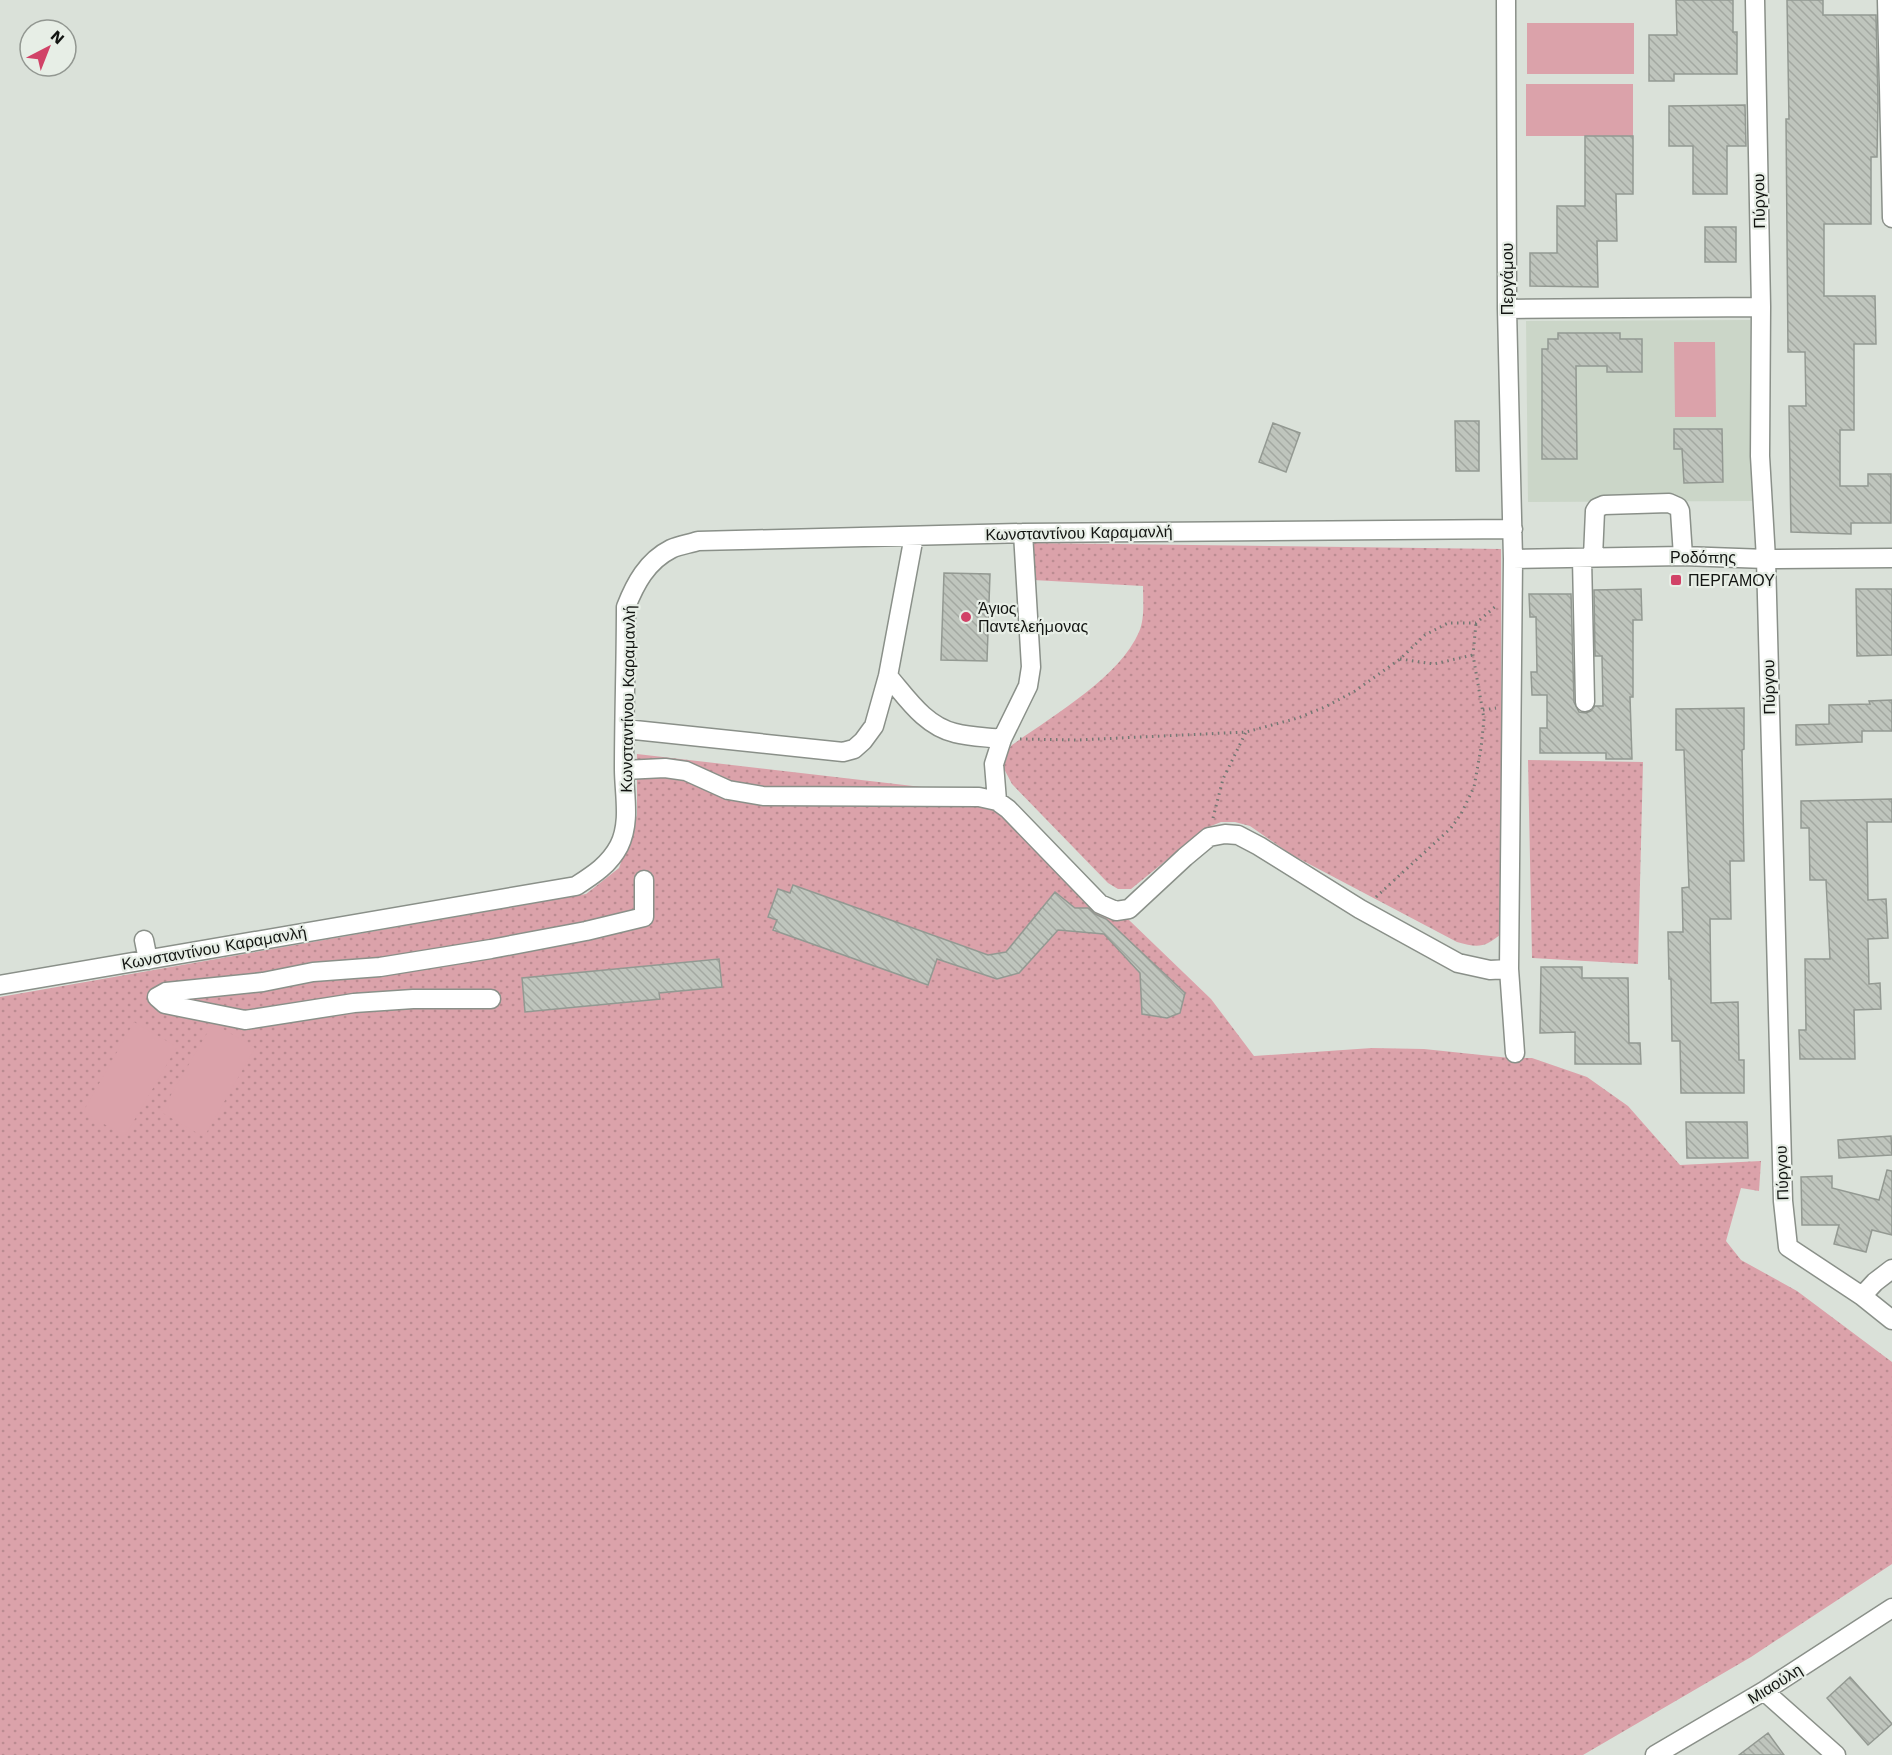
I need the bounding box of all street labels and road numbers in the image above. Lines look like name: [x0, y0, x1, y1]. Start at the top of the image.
street label: Πύργου: [1749, 173, 1769, 229]
street label: Περγάμου: [1498, 243, 1517, 315]
street label: Κωνσταντίνου Καραμανλή: [985, 522, 1173, 544]
street label: Ροδόπης: [1670, 548, 1736, 567]
street label: Κωνσταντίνου Καραμανλή: [617, 605, 639, 793]
street label: Πύργου: [1759, 659, 1779, 715]
street label: Κωνσταντίνου Καραμανλή: [120, 922, 308, 974]
street label: Πύργου: [1772, 1145, 1792, 1201]
street label: Μιαούλη: [1744, 1660, 1806, 1708]

